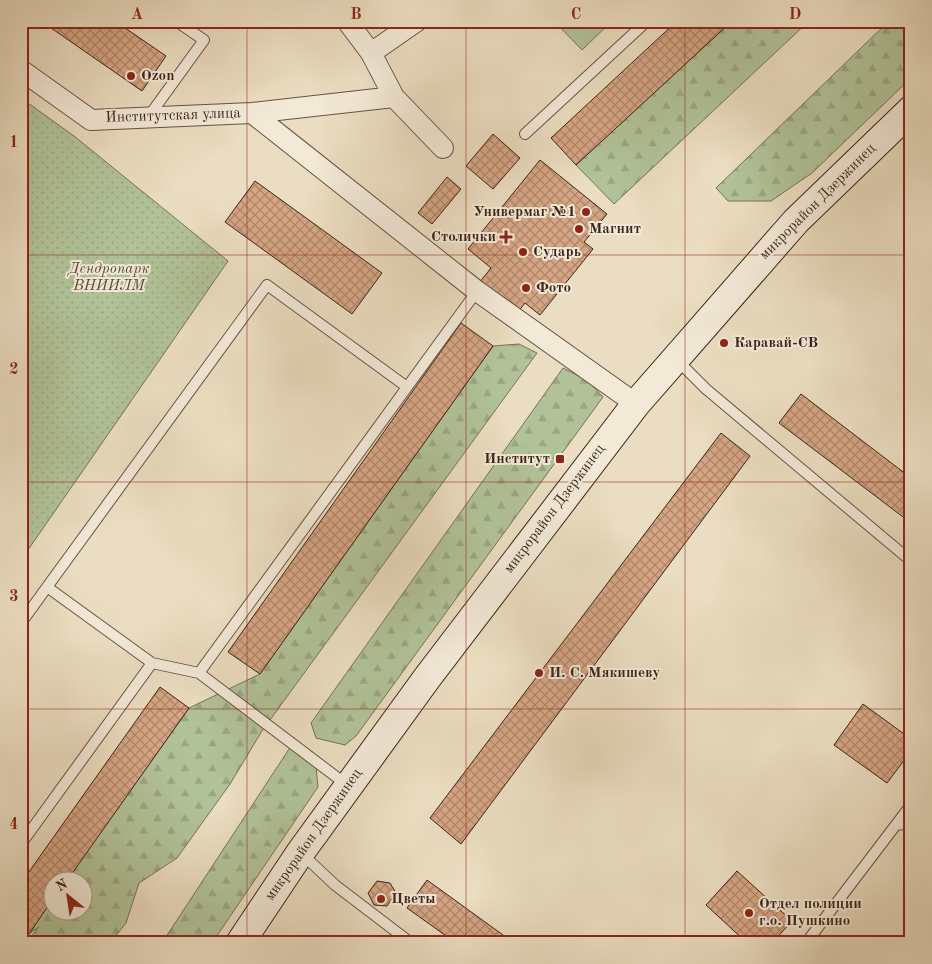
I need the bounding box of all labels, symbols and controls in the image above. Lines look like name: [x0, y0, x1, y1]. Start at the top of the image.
text: A: [131, 7, 143, 23]
text: B: [350, 7, 362, 23]
text: C: [571, 7, 581, 23]
text: D: [789, 7, 801, 23]
place label: Ozon: [141, 69, 174, 84]
marker: Ozon: [125, 70, 137, 82]
street label: Институтская улица: [105, 106, 242, 126]
text: 1: [9, 135, 19, 151]
street label: микрорайон Дзержинец: [757, 141, 879, 263]
place label: Универмаг №1: [473, 205, 576, 220]
marker: Универмаг №1: [580, 206, 592, 218]
place label: Магнит: [589, 222, 641, 237]
marker: Магнит: [573, 223, 585, 235]
place label: Столички: [431, 230, 496, 245]
marker: Столички: [500, 231, 512, 243]
place label: Сударь: [533, 245, 581, 260]
marker: Сударь: [517, 246, 529, 258]
park label: Дендропарк ВНИИЛМ: [66, 262, 150, 294]
place label: Фото: [536, 281, 571, 296]
marker: Фото: [520, 282, 532, 294]
place label: Каравай-СВ: [734, 336, 818, 351]
marker: Каравай-СВ: [718, 337, 730, 349]
text: 2: [9, 362, 19, 378]
street label: микрорайон Дзержинец: [502, 441, 609, 576]
place label: Институт: [484, 452, 550, 467]
marker: Институт: [554, 453, 566, 465]
text: 3: [9, 589, 19, 605]
place label: И. С. Мякишеву: [549, 666, 660, 681]
marker: И. С. Мякишеву: [533, 667, 545, 679]
street label: микрорайон Дзержинец: [263, 766, 366, 904]
text: 4: [9, 817, 19, 833]
north arrow: [42, 872, 92, 922]
text: N: [54, 877, 70, 894]
place label: Цветы: [391, 892, 436, 907]
marker: Цветы: [375, 893, 387, 905]
place label: Отдел полиции г.о. Пушкино: [759, 897, 862, 929]
marker: Отдел полиции г.о. Пушкино: [743, 907, 755, 919]

